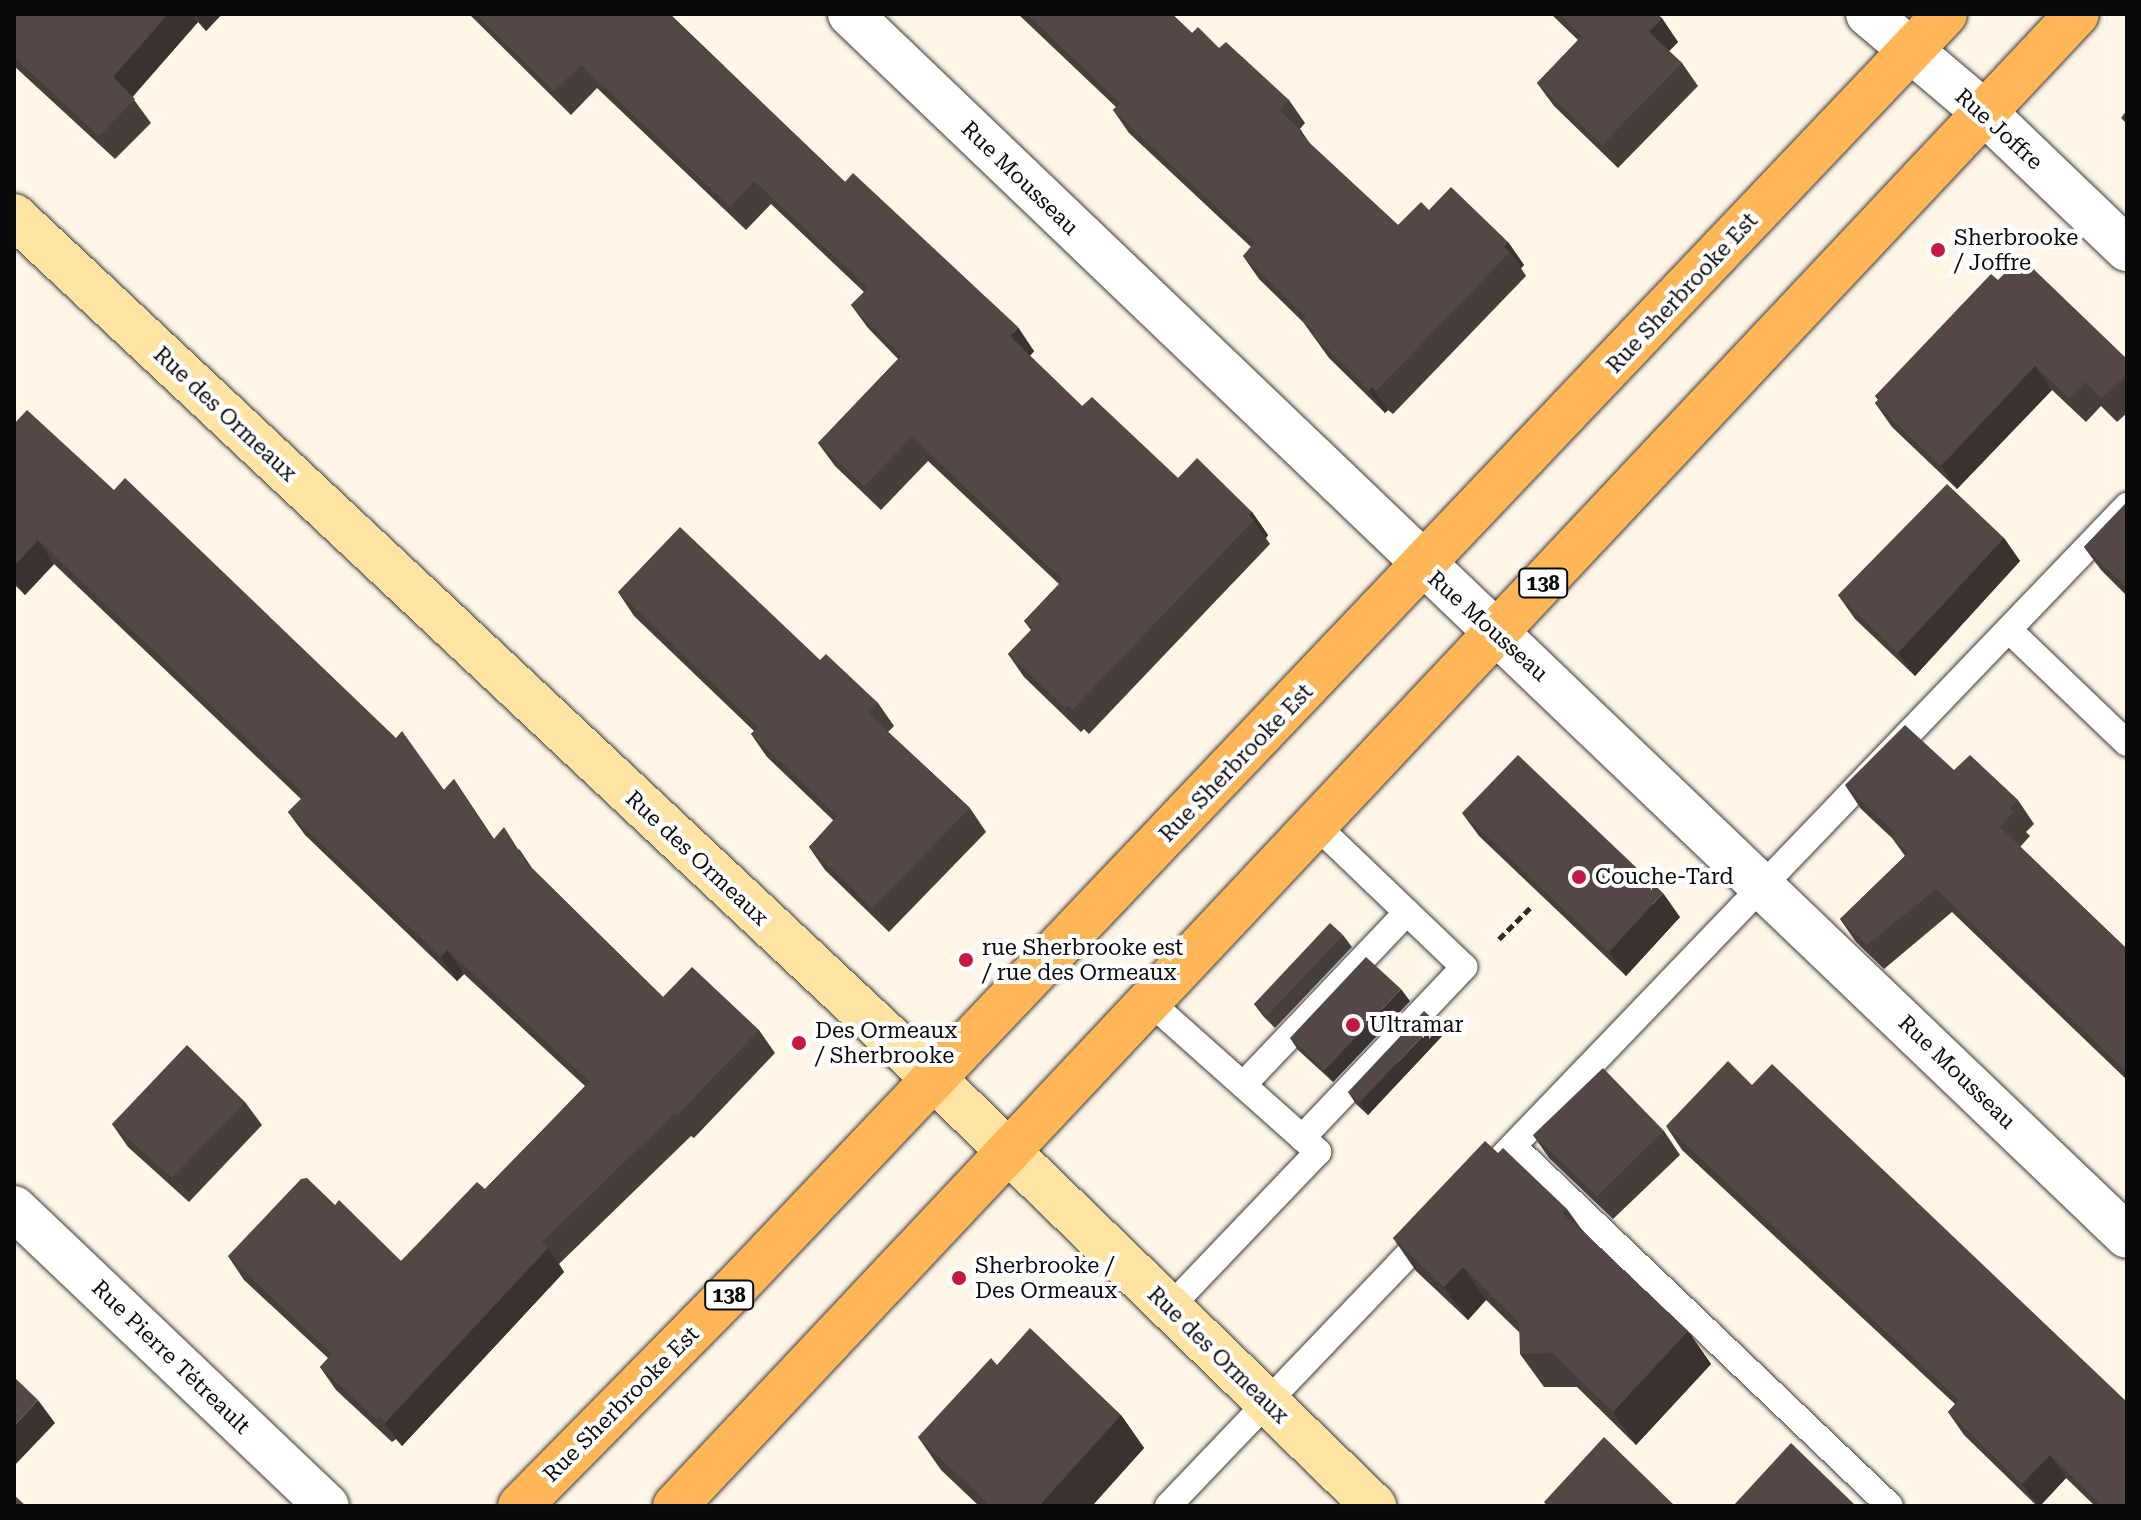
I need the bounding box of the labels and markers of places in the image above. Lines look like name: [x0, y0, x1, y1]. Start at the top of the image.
place label: Sherbrooke / Joffre: [1954, 224, 2078, 276]
marker: Sherbrooke / Joffre: [1929, 241, 1947, 259]
place label: Couche-Tard: [1595, 864, 1734, 890]
marker: Couche-Tard: [1570, 868, 1588, 886]
place label: rue Sherbrooke est / rue des Ormeaux: [982, 934, 1183, 986]
marker: rue Sherbrooke est / rue des Ormeaux: [957, 951, 975, 969]
place label: Ultramar: [1369, 1012, 1464, 1038]
marker: Ultramar: [1344, 1016, 1362, 1034]
place label: Des Ormeaux / Sherbrooke: [815, 1017, 957, 1068]
marker: Des Ormeaux / Sherbrooke: [790, 1034, 808, 1052]
place label: Sherbrooke / Des Ormeaux: [975, 1252, 1117, 1304]
marker: Sherbrooke / Des Ormeaux: [950, 1269, 968, 1287]

